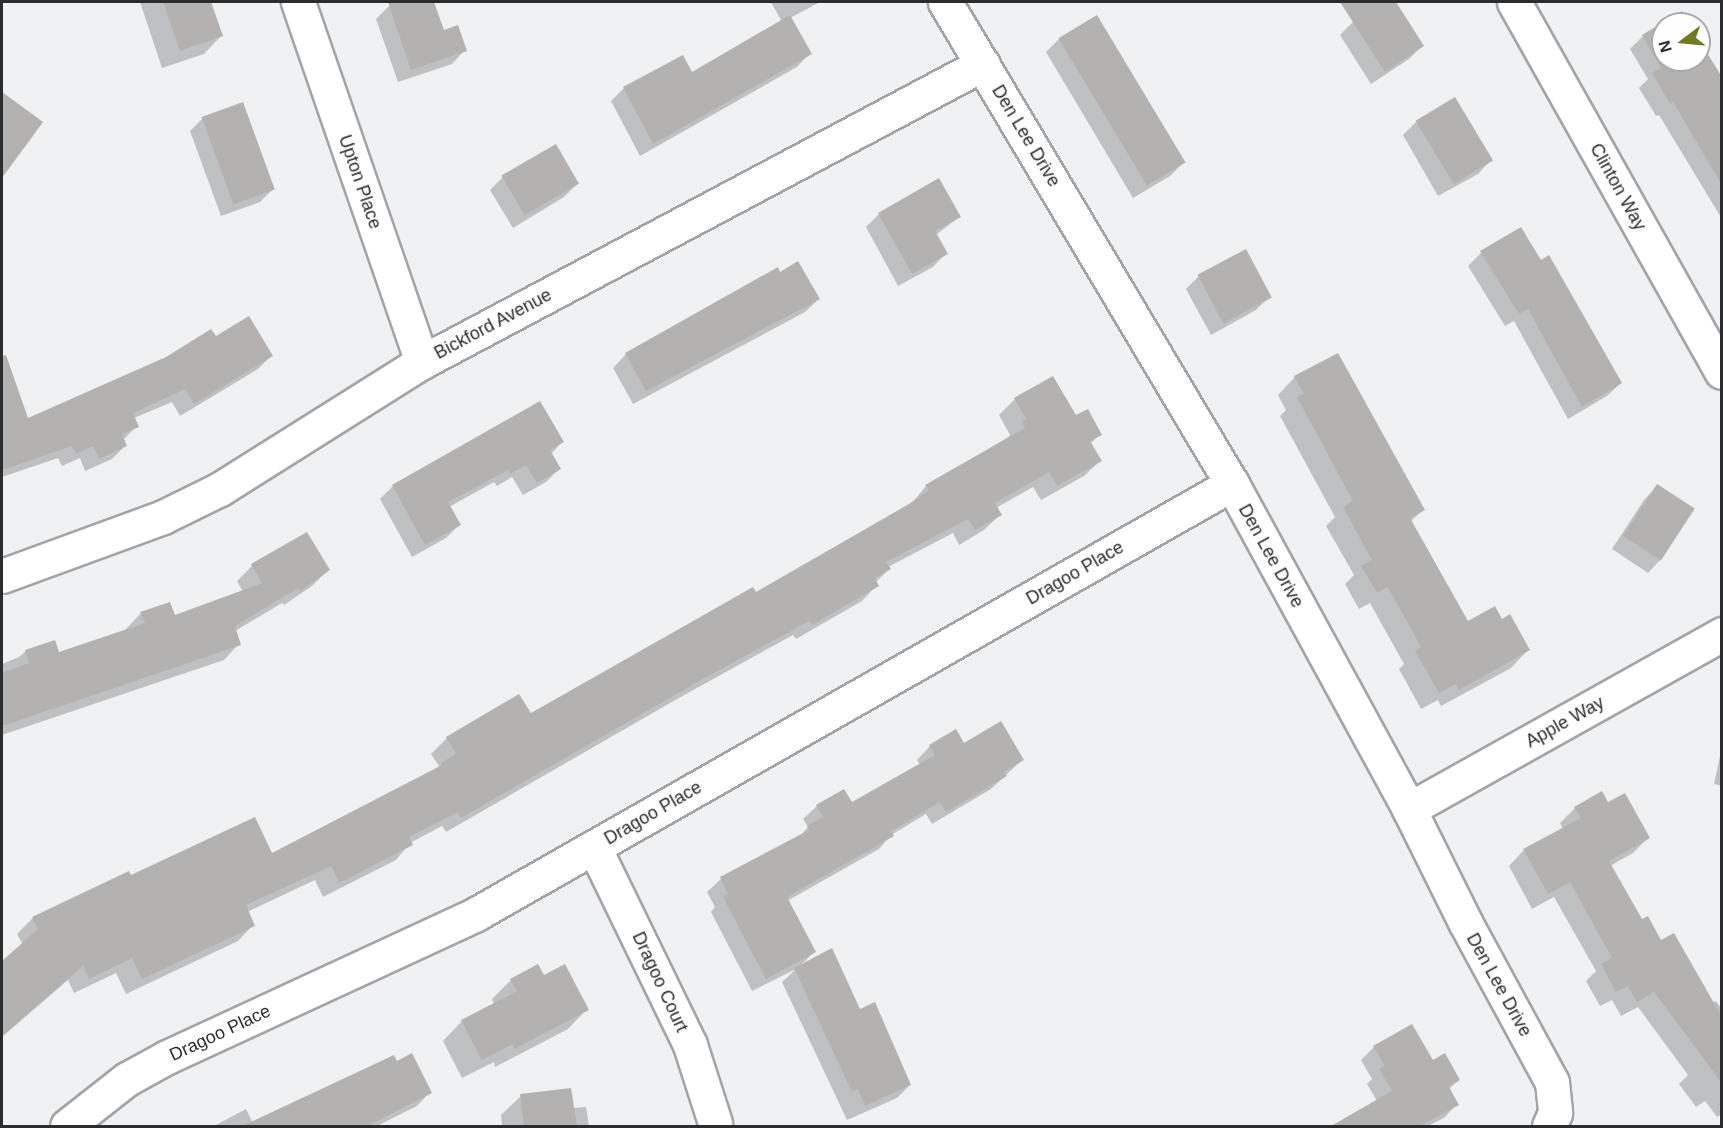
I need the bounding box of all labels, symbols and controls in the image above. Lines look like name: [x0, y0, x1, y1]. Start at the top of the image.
north arrow: [1651, 12, 1711, 72]
text: N: [1655, 39, 1675, 54]
street label: Den Lee Drive: [987, 81, 1065, 191]
street label: Upton Place: [334, 132, 386, 232]
street label: Clinton Way: [1585, 140, 1651, 234]
street label: Bickford Avenue: [430, 284, 556, 364]
street label: Den Lee Drive: [1234, 500, 1308, 612]
street label: Dragoo Place: [1022, 536, 1128, 610]
street label: Apple Way: [1522, 692, 1608, 752]
street label: Dragoo Place: [600, 776, 706, 850]
street label: Dragoo Court: [627, 928, 693, 1036]
street label: Den Lee Drive: [1462, 929, 1536, 1041]
street label: Dragoo Place: [166, 1000, 274, 1066]

